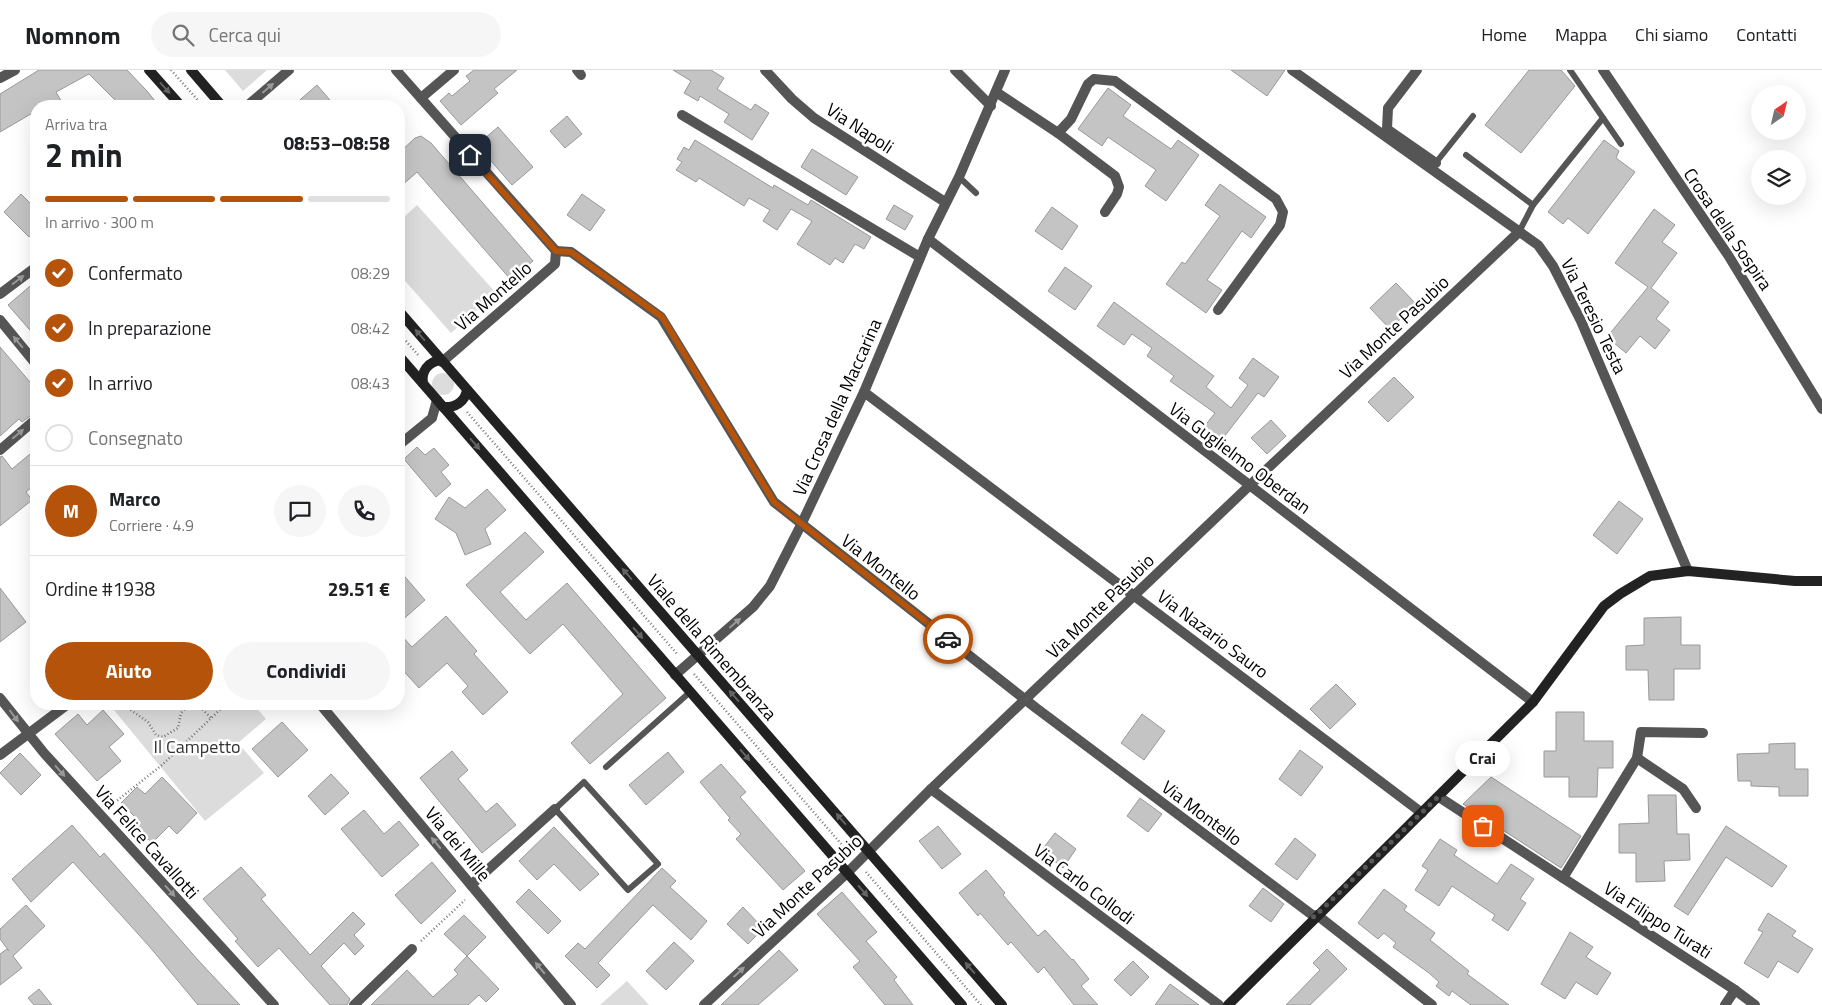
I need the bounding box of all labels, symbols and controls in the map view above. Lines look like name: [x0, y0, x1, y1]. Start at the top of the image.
search box: [151, 12, 501, 57]
text: Nomnom: [25, 17, 121, 53]
text: Cerca qui: [209, 20, 281, 49]
icon: search: [169, 21, 197, 49]
text: Home: [1481, 21, 1527, 48]
text: Mappa: [1555, 21, 1607, 48]
text: Chi siamo: [1635, 21, 1708, 48]
text: Contatti: [1736, 21, 1797, 48]
one-way arrow: [159, 82, 171, 94]
one-way arrow: [262, 83, 274, 94]
north arrow: [1751, 85, 1806, 140]
map controls: [1751, 85, 1806, 205]
street label: Via Napoli: [821, 96, 899, 160]
text: Arriva tra: [45, 112, 107, 136]
text: 08:53–08:58: [283, 128, 390, 157]
text: 2 min: [45, 131, 123, 179]
pin: [449, 134, 491, 176]
icon: home: [456, 141, 484, 169]
button: layers: [1751, 150, 1806, 205]
street label: Crosa della Sospira: [1677, 162, 1779, 296]
text: In arrivo · 300 m: [45, 210, 154, 234]
street label: Via Teresio Testa: [1554, 254, 1634, 378]
street label: Via Montello: [448, 255, 538, 337]
text: Confermato: [88, 258, 183, 287]
icon: check: [45, 259, 73, 287]
text: 08:29: [351, 261, 390, 285]
street label: Via Monte Pasubio: [1333, 269, 1455, 385]
one-way arrow: [11, 275, 24, 286]
text: In preparazione: [88, 313, 211, 342]
icon: check: [45, 314, 73, 342]
street label: Via Crosa della Maccarina: [786, 314, 888, 500]
text: 08:42: [351, 316, 390, 340]
one-way arrow: [415, 329, 426, 341]
one-way arrow: [13, 336, 24, 348]
text: In arrivo: [88, 368, 153, 397]
icon: check: [45, 369, 73, 397]
text: 08:43: [351, 371, 390, 395]
street label: Via Guglielmo Oberdan: [1163, 396, 1317, 520]
text: Consegnato: [88, 423, 183, 452]
one-way arrow: [11, 429, 24, 440]
one-way arrow: [469, 437, 481, 449]
text: Marco: [109, 484, 161, 513]
button: chat: [274, 485, 326, 537]
button: phone: [338, 485, 390, 537]
text: M: [63, 496, 79, 525]
text: Corriere · 4.9: [109, 513, 194, 537]
street label: Via Montello: [835, 527, 927, 607]
street label: Via Monte Pasubio: [1040, 547, 1160, 665]
one-way arrow: [622, 568, 633, 580]
street label: Viale della Rimembranza: [641, 568, 783, 726]
text: Ordine #1938: [45, 574, 155, 603]
text: 29.51 €: [328, 574, 390, 603]
street label: Via Nazario Sauro: [1152, 583, 1274, 685]
courier: [923, 614, 973, 664]
one-way arrow: [728, 618, 741, 629]
icon: car: [934, 625, 962, 653]
one-way arrow: [633, 626, 644, 639]
button: Aiuto: [45, 642, 213, 700]
button: Condividi: [223, 642, 390, 700]
one-way arrow: [728, 691, 740, 703]
one-way arrow: [8, 710, 19, 723]
park label: Il Campetto: [153, 733, 241, 760]
callout: Crai: [1456, 741, 1510, 776]
text: Crai: [1469, 746, 1496, 770]
one-way arrow: [739, 749, 751, 761]
one-way arrow: [54, 765, 66, 777]
street label: Via Montello: [1156, 774, 1248, 852]
street label: Via Felice Cavallotti: [88, 779, 206, 905]
street label: Via dei Mille: [419, 801, 497, 887]
pin: [1462, 805, 1504, 847]
one-way arrow: [835, 812, 846, 825]
icon: bag: [1469, 812, 1497, 840]
street label: Via Monte Pasubio: [746, 828, 868, 944]
one-way arrow: [431, 836, 442, 849]
street label: Via Carlo Collodi: [1028, 837, 1140, 931]
street label: Via Filippo Turati: [1599, 875, 1717, 965]
one-way arrow: [164, 885, 176, 897]
one-way arrow: [857, 885, 869, 897]
one-way arrow: [534, 962, 546, 974]
one-way arrow: [964, 963, 976, 975]
one-way arrow: [733, 966, 745, 978]

